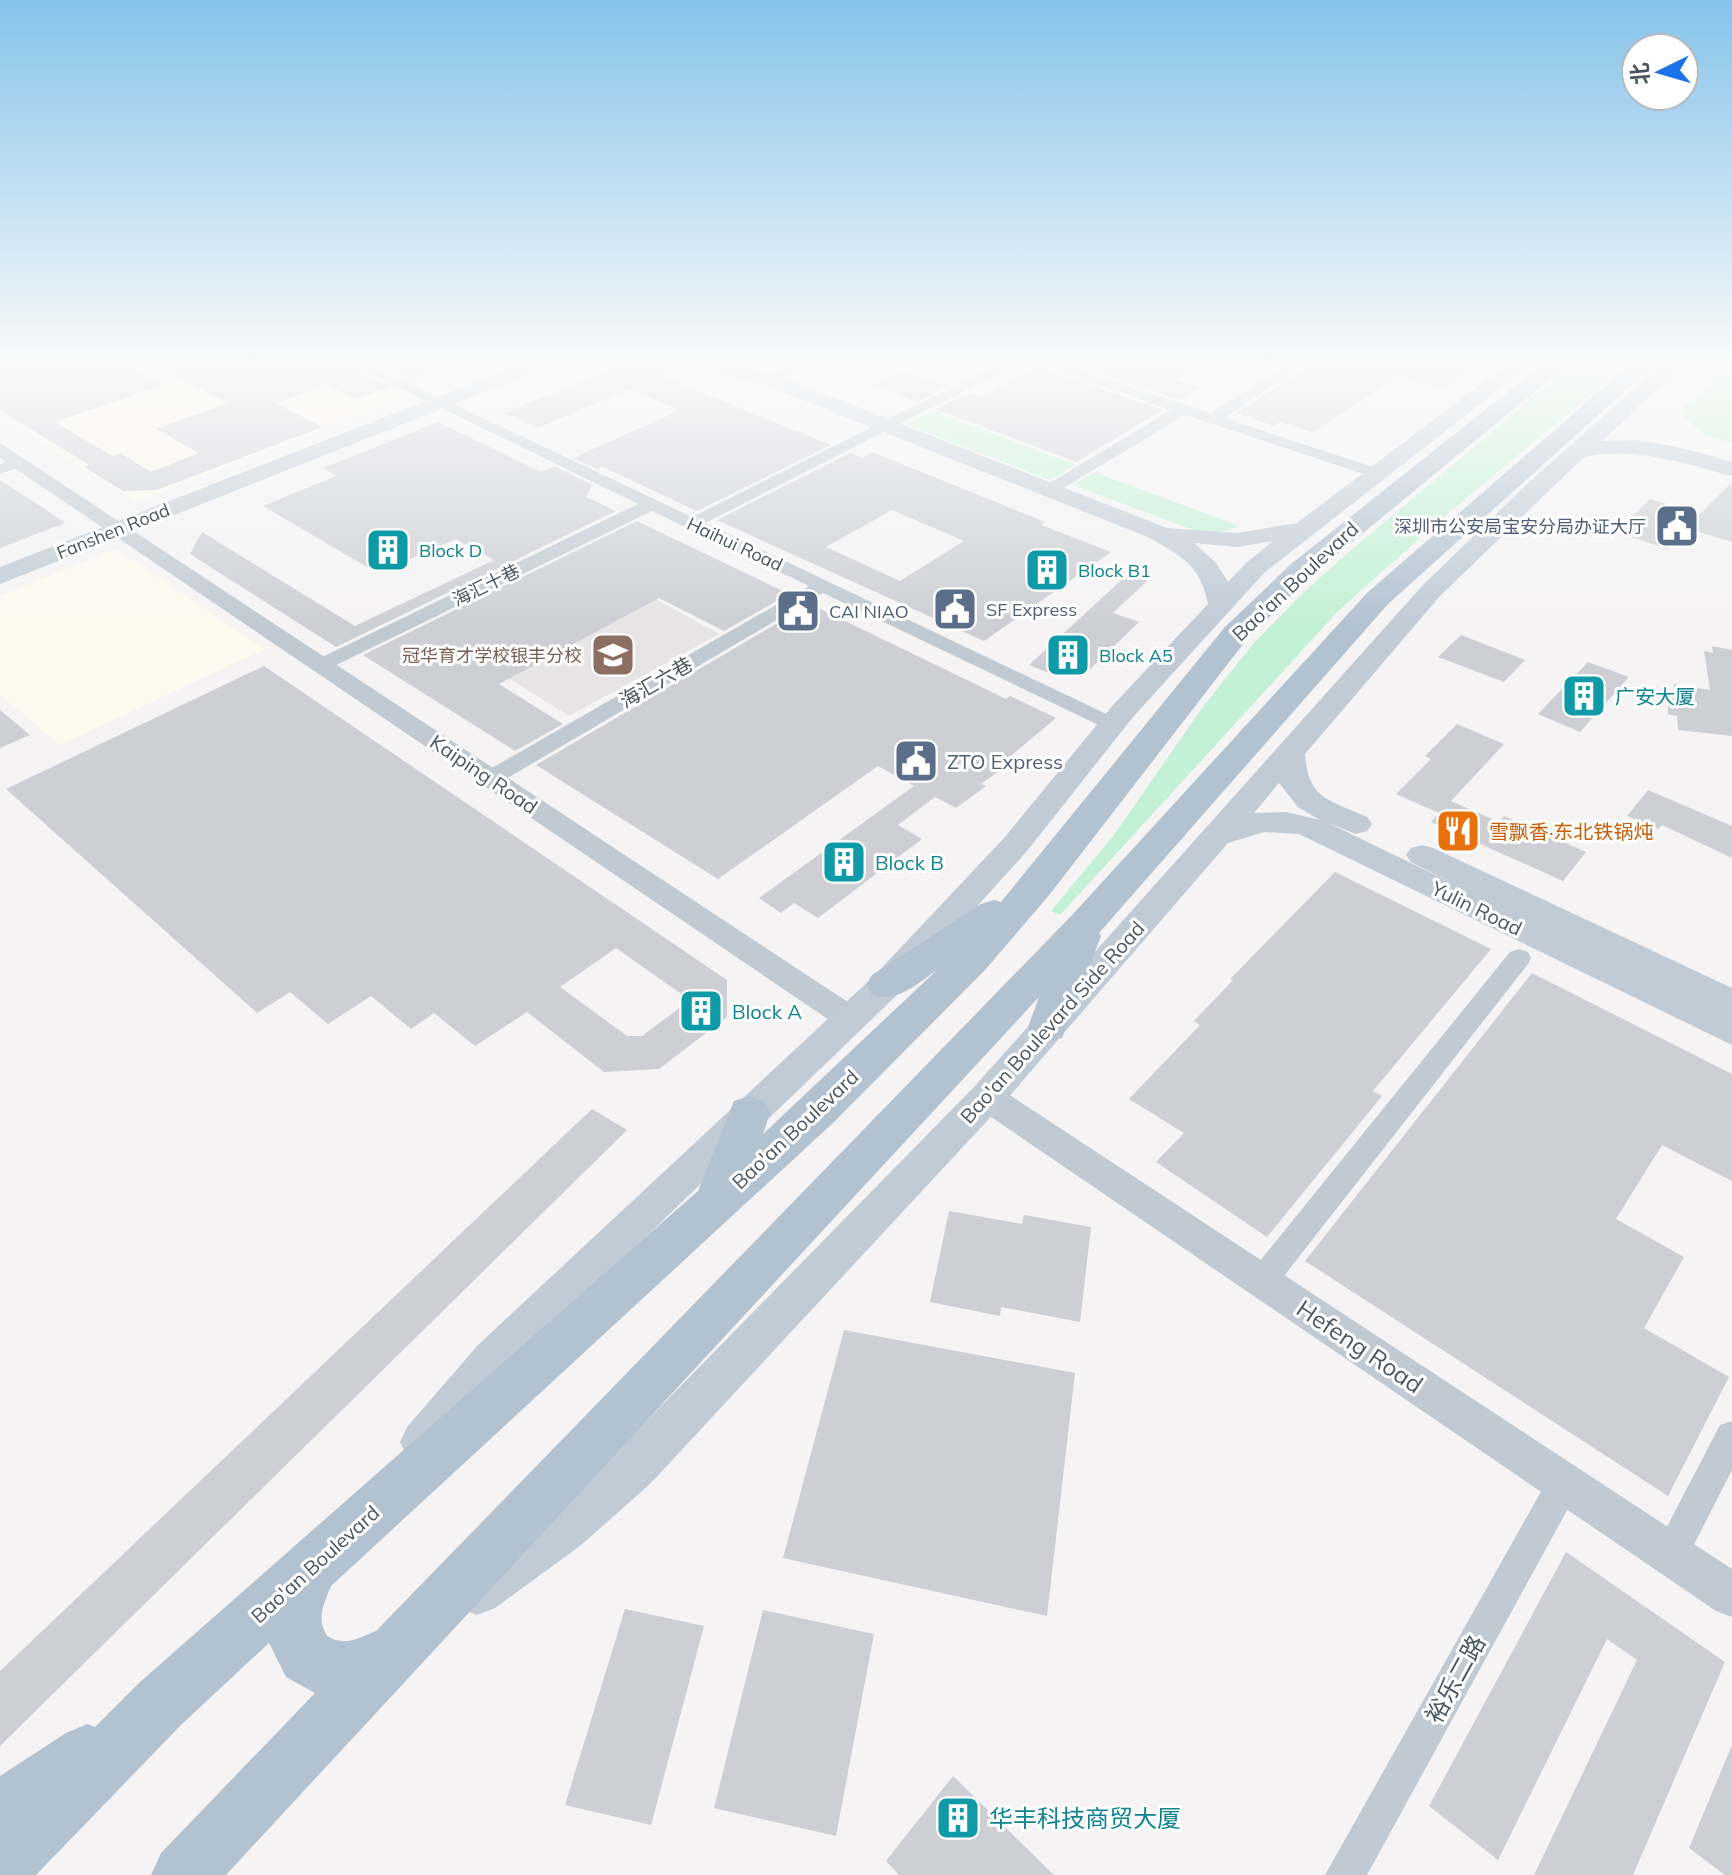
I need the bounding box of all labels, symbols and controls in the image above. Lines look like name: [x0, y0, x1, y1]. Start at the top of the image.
north arrow: [1620, 32, 1700, 112]
text: 北: [1625, 62, 1655, 86]
street label: Fanshen Road: [53, 498, 173, 564]
public building icon: 深圳市公安局宝安分局办证大厅: [1653, 502, 1701, 550]
street label: Haihui Road: [684, 512, 786, 576]
place label: 深圳市公安局宝安分局办证大厅: [1394, 515, 1646, 538]
street label: Bao'an Boulevard: [1226, 516, 1364, 646]
building icon: Block D: [364, 526, 412, 574]
place label: Block D: [419, 539, 482, 562]
building icon: Block B1: [1023, 546, 1071, 594]
street label: 海汇十巷: [449, 559, 523, 611]
place label: Block B1: [1078, 559, 1151, 582]
public building icon: SF Express: [931, 585, 979, 633]
public building icon: CAI NIAO: [774, 587, 822, 635]
place label: SF Express: [986, 598, 1077, 621]
place label: CAI NIAO: [829, 600, 909, 623]
school or university icon: 冠华育才学校银丰分校: [589, 631, 637, 679]
building icon: Block A5: [1044, 631, 1092, 679]
place label: 冠华育才学校银丰分校: [402, 644, 582, 667]
place label: Block A5: [1099, 644, 1173, 667]
street label: 海汇六巷: [615, 651, 697, 713]
building icon: 广安大厦: [1560, 672, 1608, 720]
place label: 广安大厦: [1615, 684, 1695, 709]
street label: Kaiping Road: [426, 729, 542, 819]
public building icon: ZTO Express: [892, 737, 940, 785]
place label: ZTO Express: [947, 749, 1063, 774]
restaurant icon: 雪飘香·东北铁锅炖: [1434, 807, 1482, 855]
place label: 雪飘香·东北铁锅炖: [1489, 819, 1654, 844]
building icon: Block B: [820, 838, 868, 886]
place label: Block B: [875, 850, 944, 875]
street label: Yulin Road: [1427, 875, 1526, 941]
street label: Bao'an Boulevard Side Road: [955, 916, 1149, 1128]
building icon: Block A: [677, 987, 725, 1035]
place label: Block A: [732, 999, 802, 1024]
street label: Bao'an Boulevard: [726, 1064, 864, 1194]
street label: Hefeng Road: [1291, 1293, 1429, 1399]
street label: Bao'an Boulevard: [246, 1500, 384, 1628]
street label: 裕乐二路: [1419, 1630, 1491, 1728]
building icon: 华丰科技商贸大厦: [934, 1794, 982, 1842]
place label: 华丰科技商贸大厦: [989, 1803, 1181, 1833]

